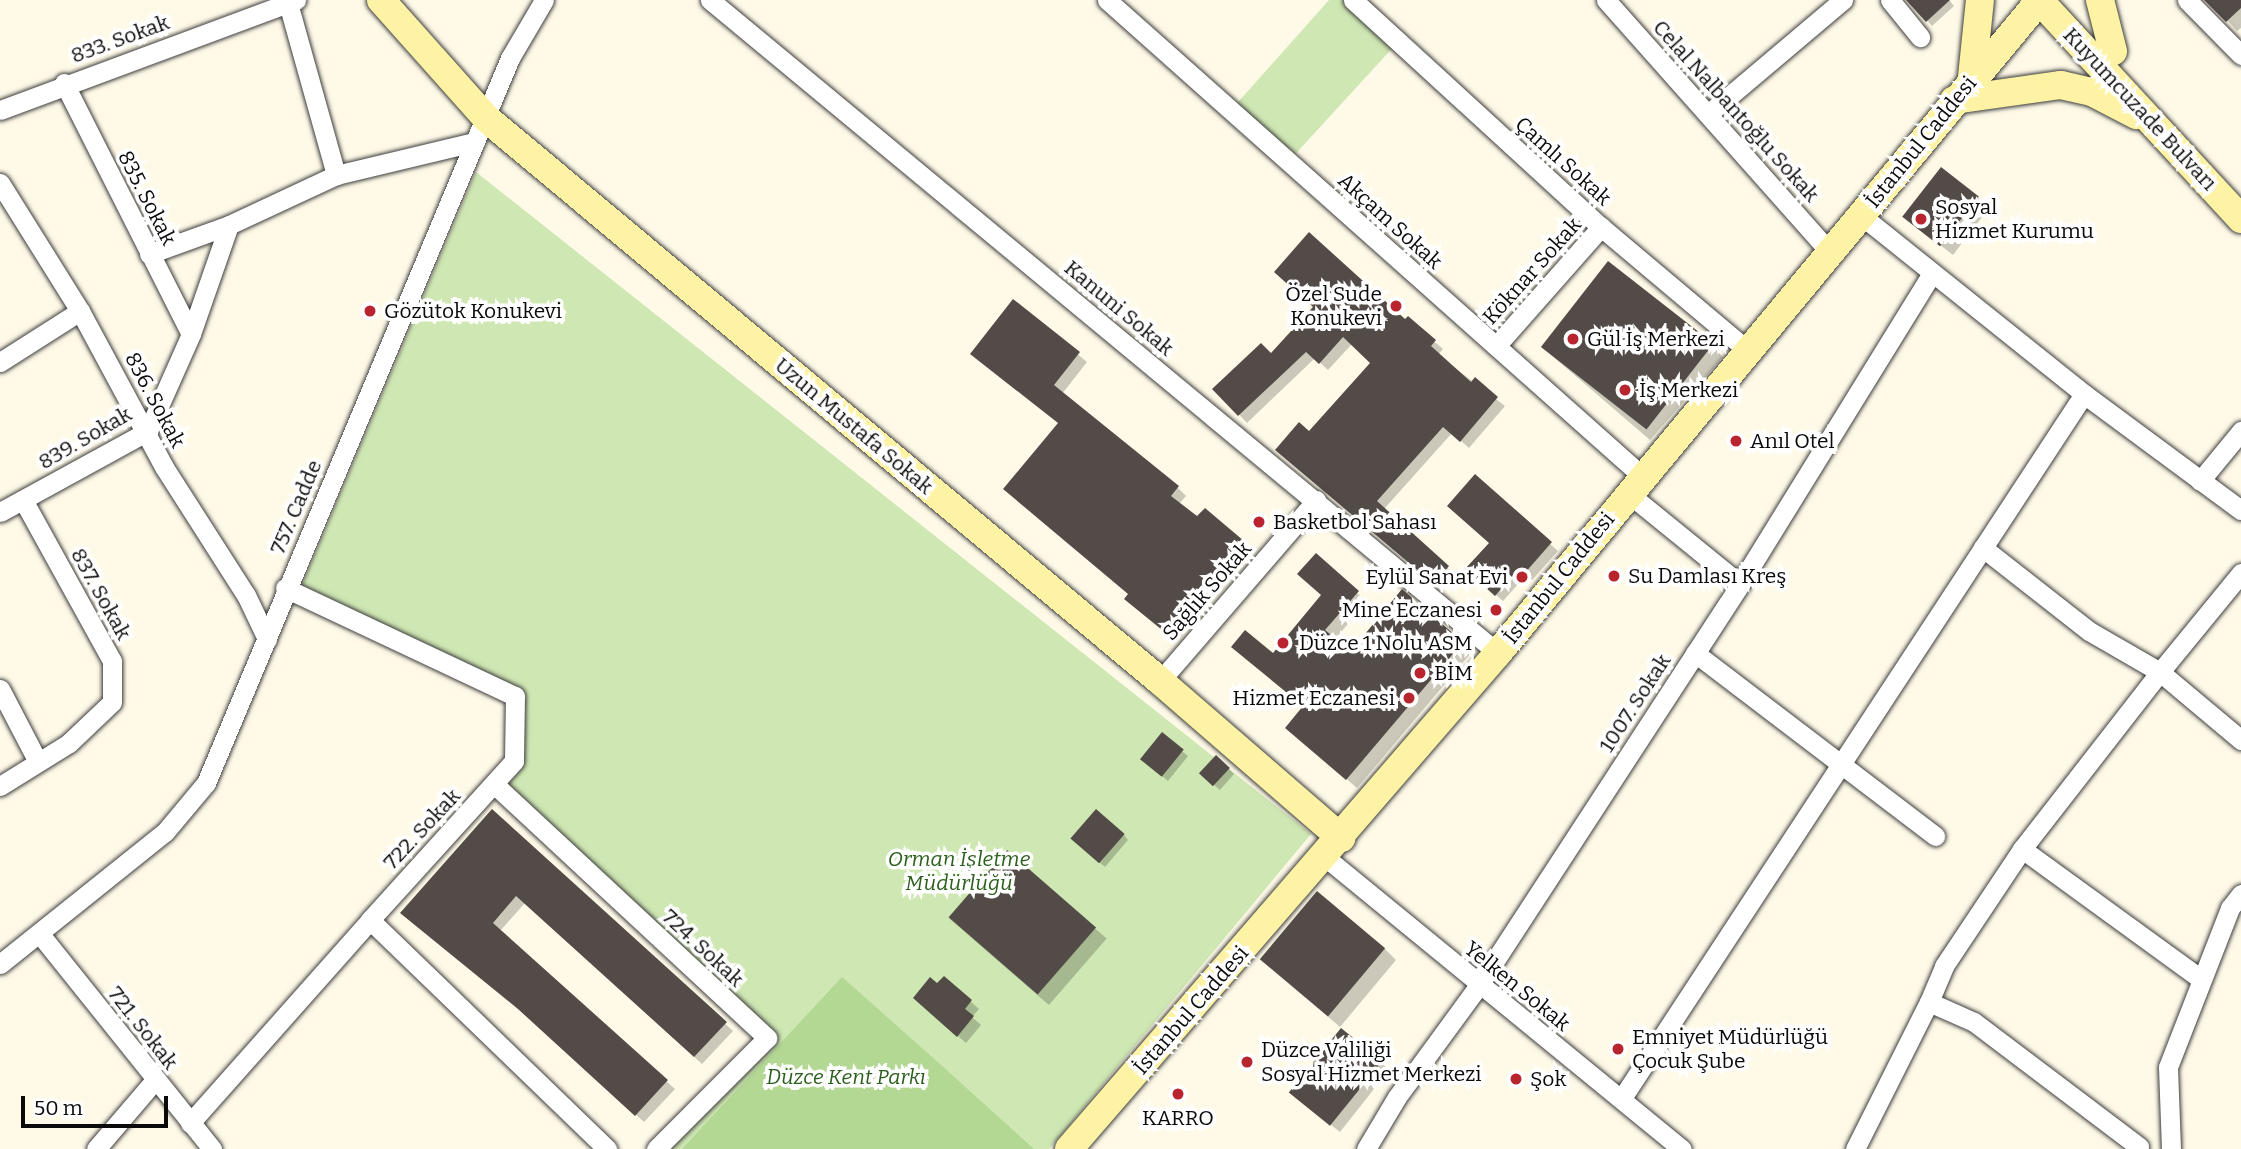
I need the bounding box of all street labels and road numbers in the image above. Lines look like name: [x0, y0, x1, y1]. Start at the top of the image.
street label: 833. Sokak: [67, 10, 173, 68]
street label: Celal Nalbantoğlu Sokak: [1648, 15, 1824, 207]
street label: Kuyumcuzade Bulvarı: [2058, 22, 2222, 196]
street label: İstanbul Caddesi: [1860, 71, 1982, 213]
street label: Çamlı Sokak: [1510, 111, 1616, 211]
street label: 835. Sokak: [112, 147, 182, 249]
street label: Akçam Sokak: [1333, 168, 1447, 274]
street label: Köknar Sokak: [1477, 212, 1587, 330]
street label: Kanuni Sokak: [1059, 255, 1179, 361]
street label: 836. Sokak: [119, 348, 191, 452]
street label: Uzun Mustafa Sokak: [770, 353, 938, 499]
street label: 839. Sokak: [34, 401, 136, 475]
street label: 757. Cadde: [265, 456, 327, 558]
street label: İstanbul Caddesi: [1498, 507, 1620, 649]
street label: Sağlık Sokak: [1157, 536, 1257, 646]
street label: 837. Sokak: [66, 544, 136, 644]
street label: 1007. Sokak: [1594, 649, 1676, 757]
street label: 722. Sokak: [378, 783, 466, 875]
street label: 724. Sokak: [657, 904, 749, 992]
street label: Yelken Sokak: [1459, 936, 1575, 1036]
street label: İstanbul Caddesi: [1128, 941, 1254, 1079]
street label: 721. Sokak: [103, 982, 183, 1074]

